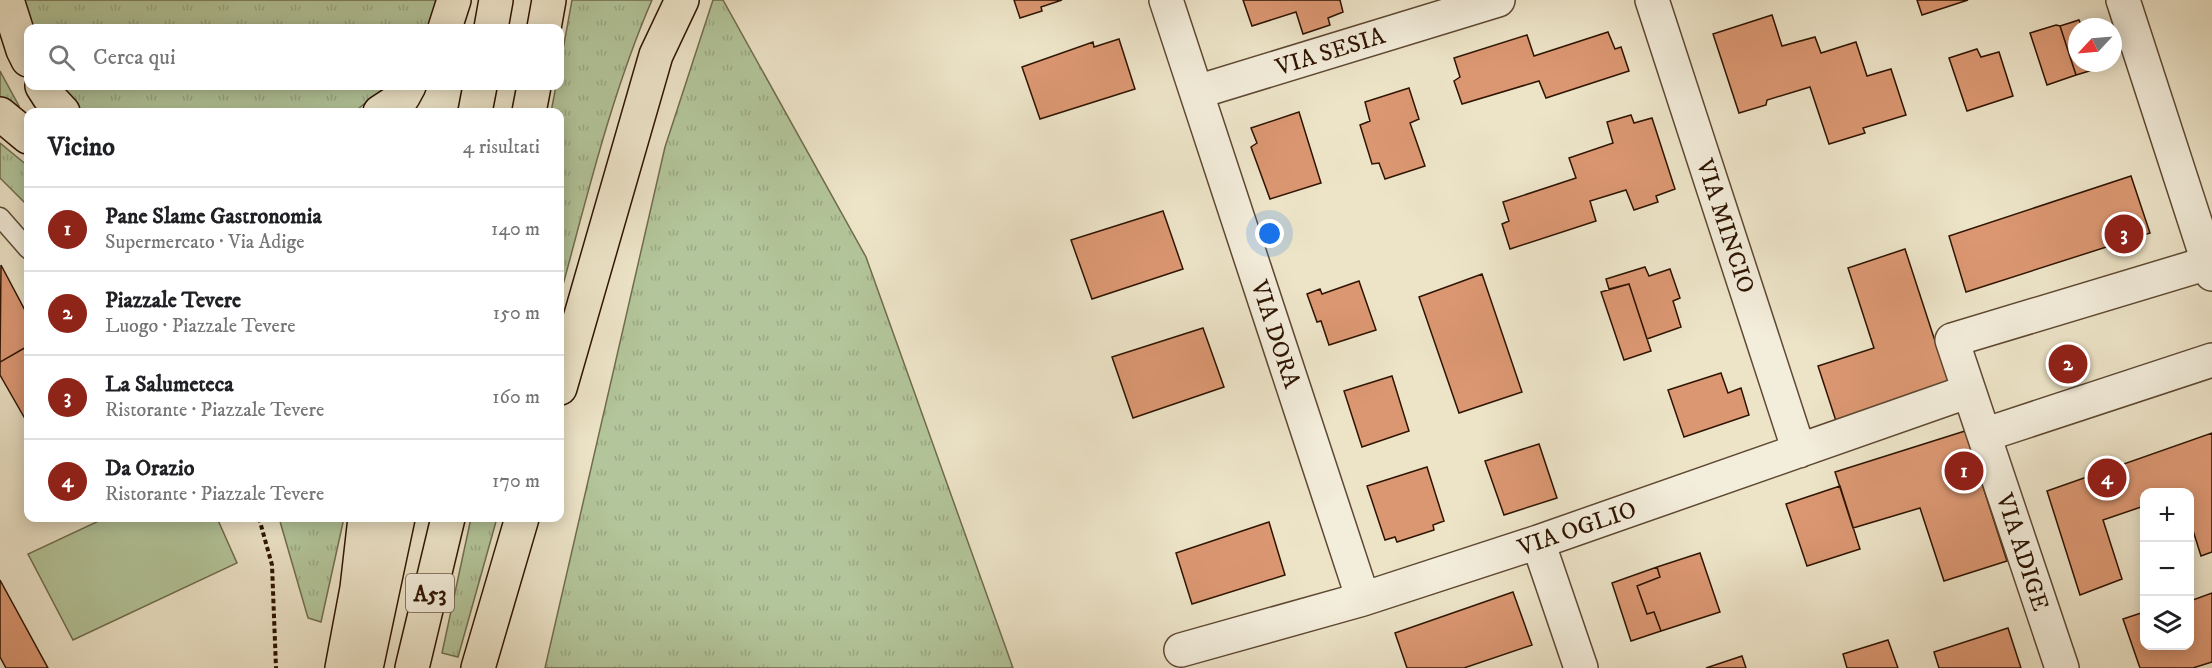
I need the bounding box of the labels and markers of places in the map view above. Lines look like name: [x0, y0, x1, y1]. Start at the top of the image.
pin: 3: [2104, 212, 2144, 256]
pin: 2: [2048, 342, 2088, 386]
pin: 1: [1944, 448, 1984, 494]
pin: 4: [2088, 456, 2126, 500]

